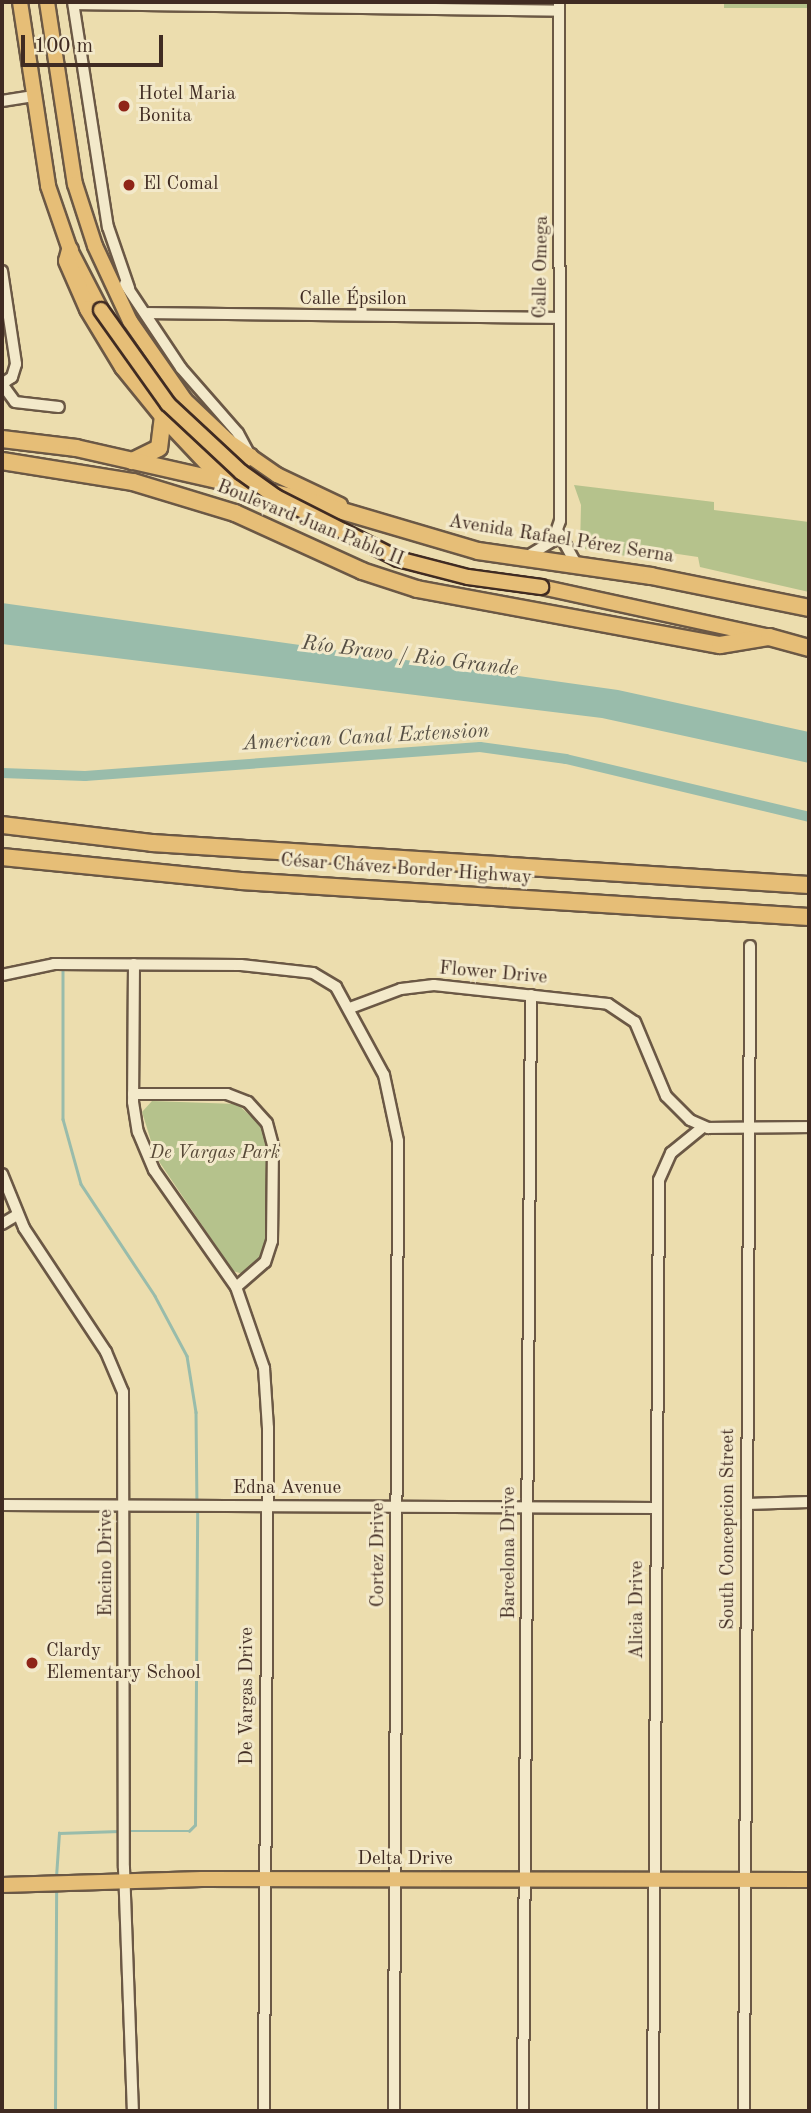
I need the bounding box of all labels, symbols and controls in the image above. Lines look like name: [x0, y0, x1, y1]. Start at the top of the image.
scale bar: [24, 21, 166, 65]
text: 100 m: [34, 36, 93, 57]
place label: Hotel Maria Bonita: [138, 84, 236, 128]
marker: Hotel Maria Bonita: [116, 98, 132, 114]
place label: El Comal: [143, 174, 218, 196]
marker: El Comal: [121, 177, 137, 193]
street label: Calle Omega: [530, 215, 554, 319]
street label: Calle Épsilon: [299, 289, 407, 311]
street label: Boulevard Juan Pablo II: [213, 476, 407, 572]
street label: Avenida Rafael Pérez Serna: [447, 511, 675, 569]
water label: Río Bravo / Rio Grande: [300, 631, 520, 683]
water label: American Canal Extension: [242, 719, 490, 757]
street label: César Chávez Border Highway: [280, 850, 532, 890]
street label: Flower Drive: [438, 958, 548, 990]
park label: De Vargas Park: [150, 1143, 280, 1165]
street label: South Concepcion Street: [718, 1428, 740, 1630]
street label: Edna Avenue: [233, 1478, 341, 1500]
street label: Barcelona Drive: [499, 1487, 521, 1619]
street label: Cortez Drive: [368, 1503, 390, 1607]
street label: Encino Drive: [96, 1509, 118, 1617]
street label: Alicia Drive: [627, 1561, 649, 1659]
street label: De Vargas Drive: [237, 1627, 259, 1765]
place label: Clardy Elementary School: [46, 1641, 201, 1685]
marker: Clardy Elementary School: [24, 1655, 40, 1671]
street label: Delta Drive: [357, 1849, 453, 1871]

